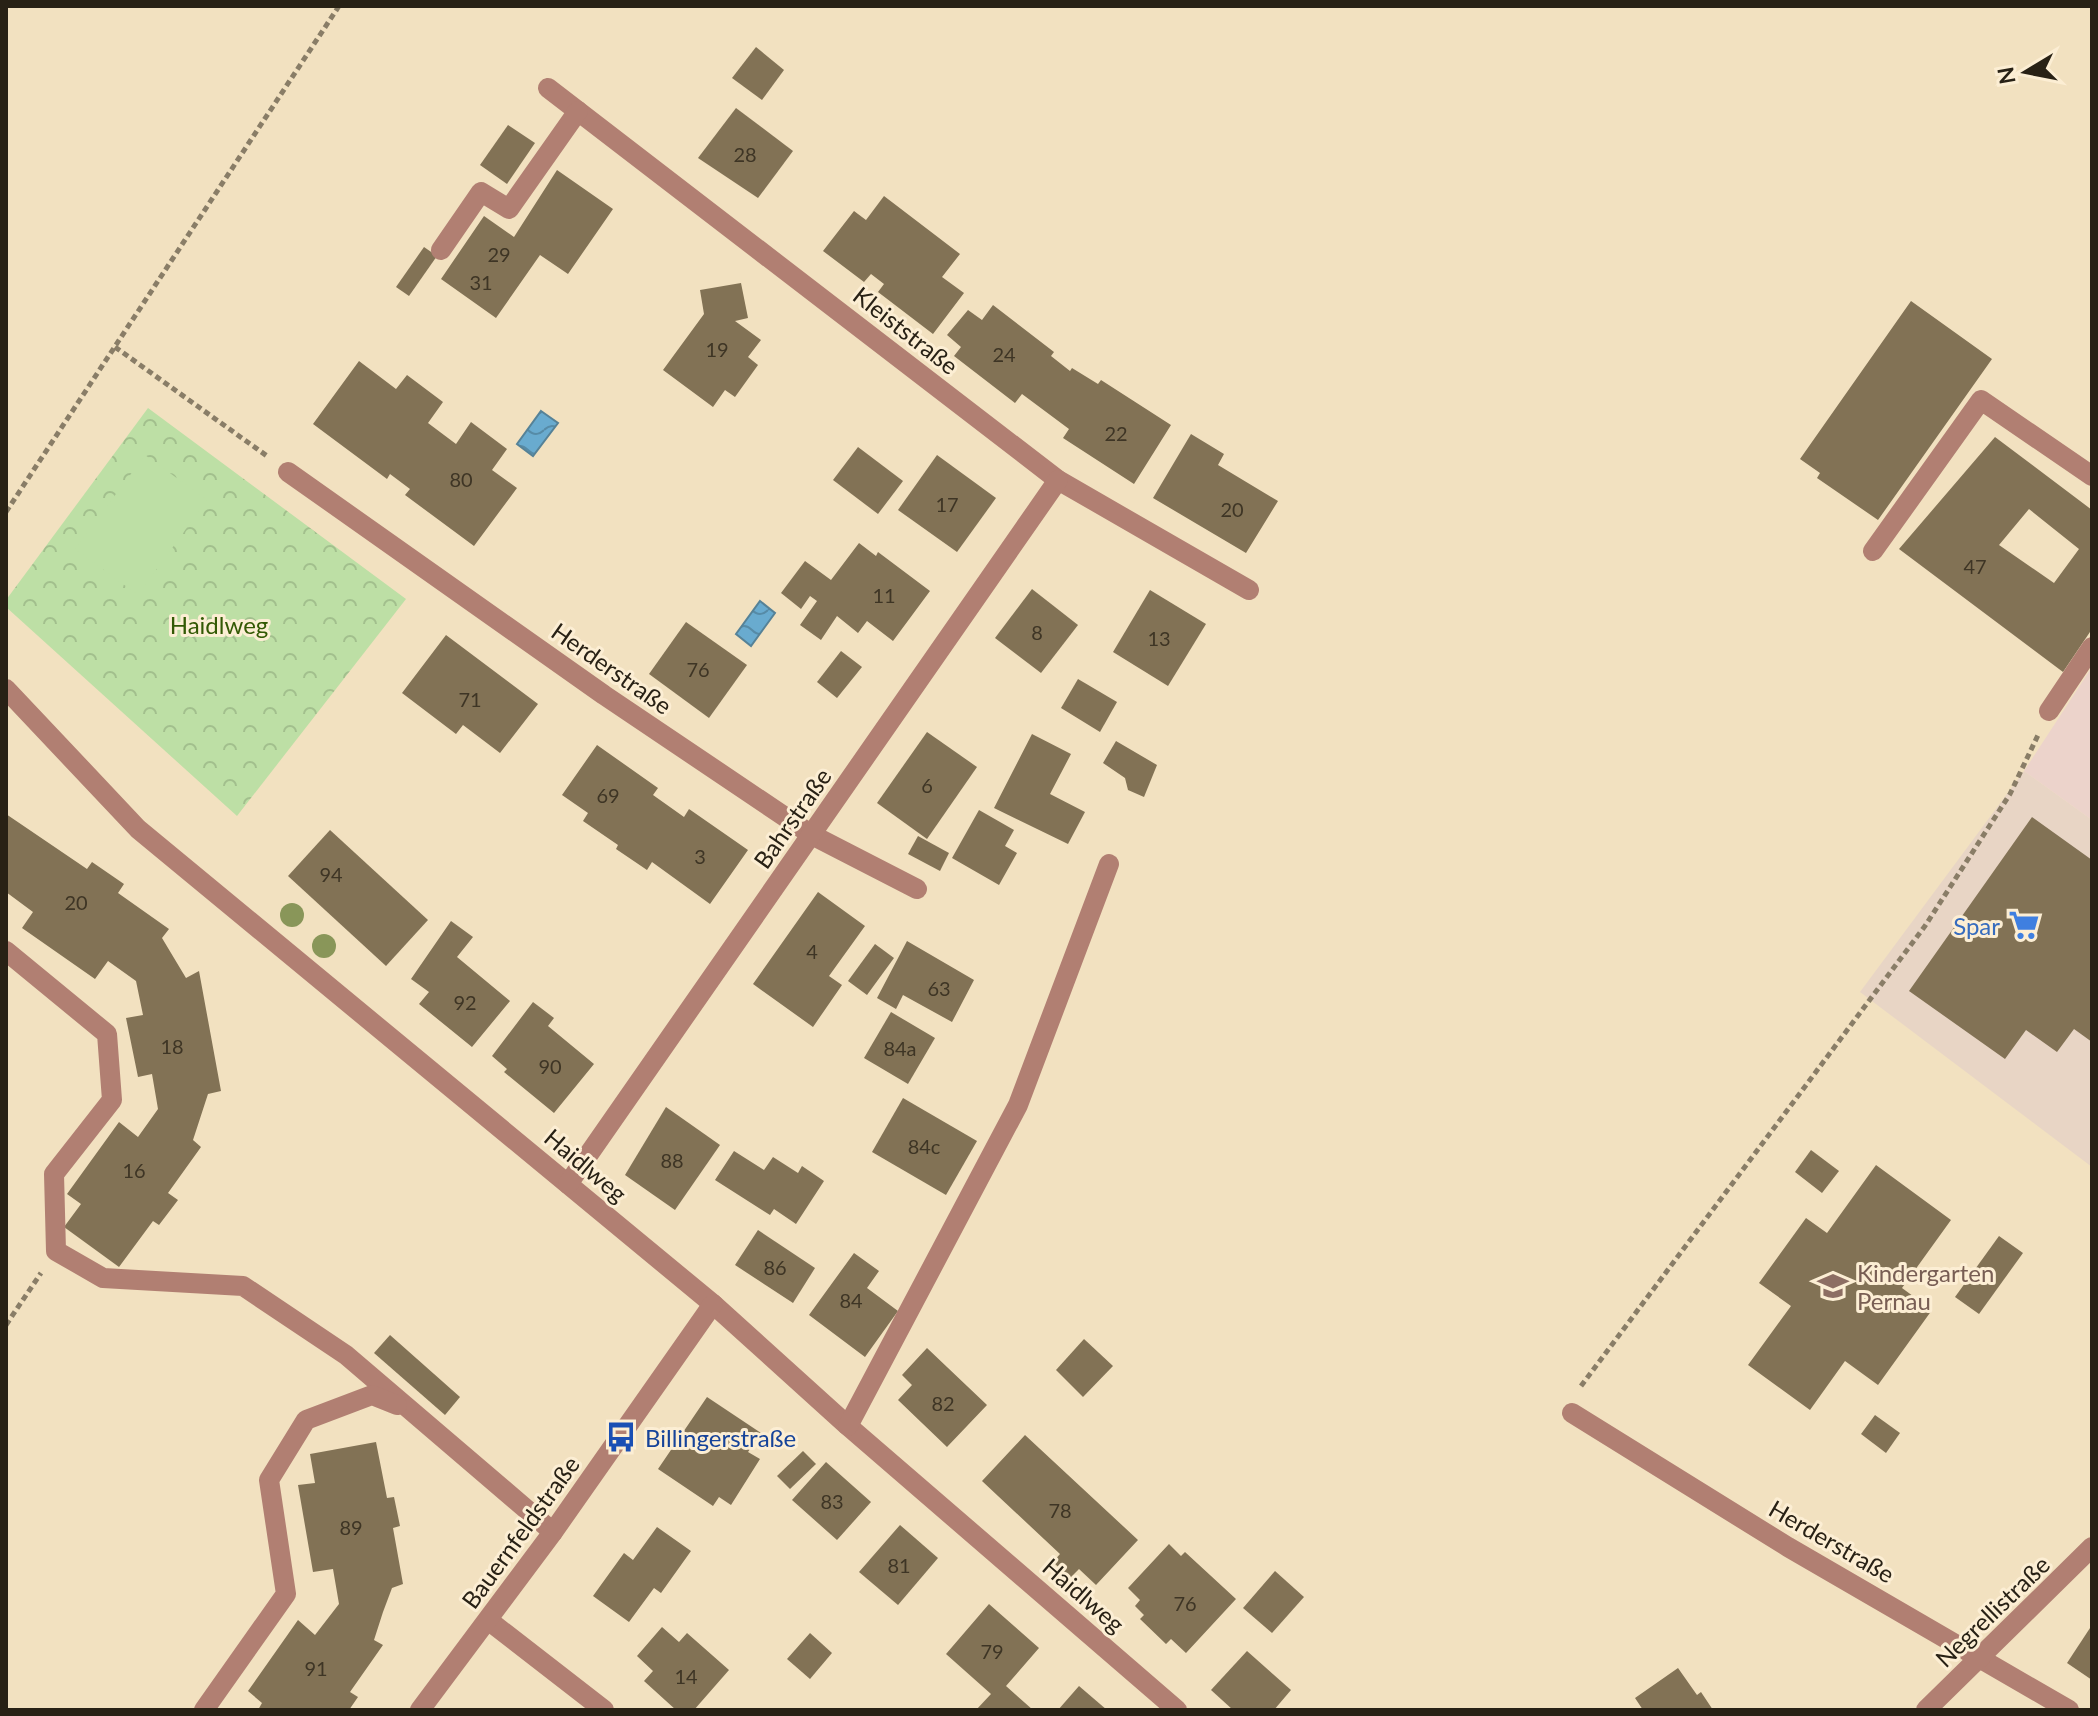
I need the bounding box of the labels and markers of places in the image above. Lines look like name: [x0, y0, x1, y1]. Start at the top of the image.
supermarket icon: Spar: [2007, 908, 2041, 942]
place label: Spar: [1953, 911, 2000, 940]
place label: Kindergarten Pernau: [1857, 1258, 1994, 1315]
school or university icon: Kindergarten Pernau: [1816, 1269, 1850, 1303]
bus stop icon: Billingerstraße: [604, 1420, 638, 1454]
place label: Billingerstraße: [645, 1423, 796, 1452]

